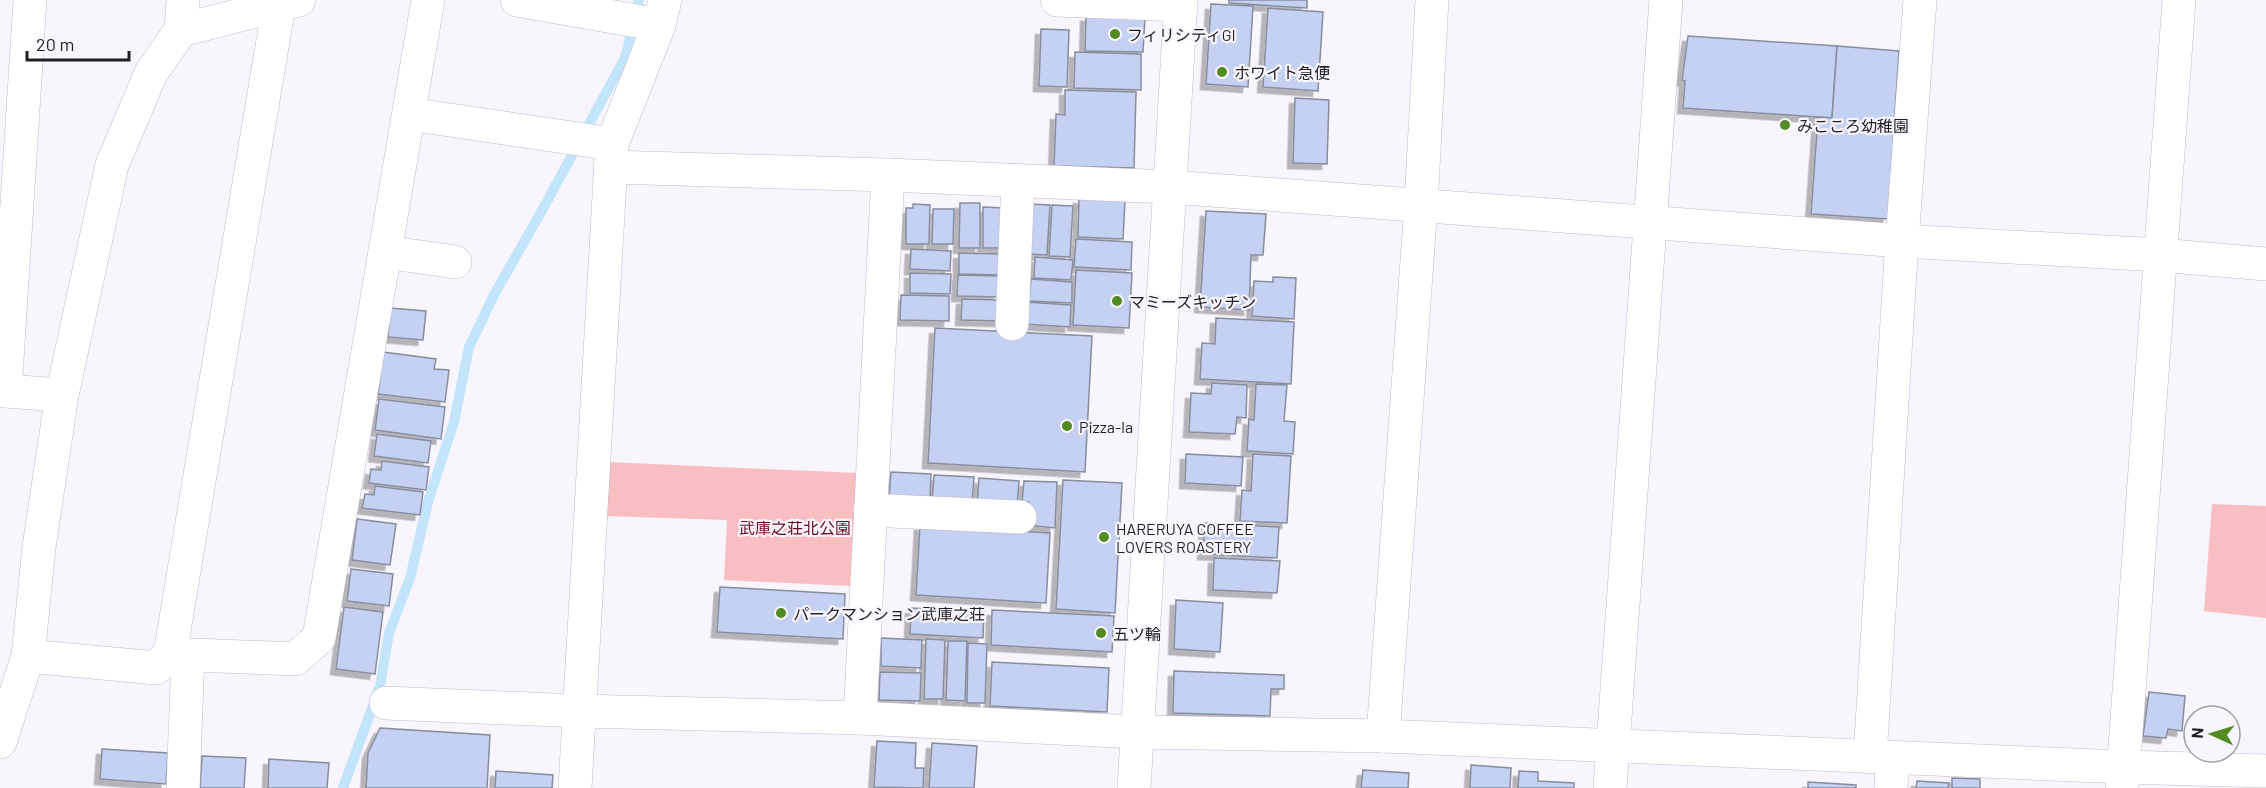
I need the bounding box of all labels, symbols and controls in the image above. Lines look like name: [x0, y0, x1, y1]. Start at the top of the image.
scale bar: [27, 24, 129, 62]
place label: フィリシティGI: [1127, 25, 1236, 44]
marker: フィリシティGI: [1108, 27, 1122, 41]
text: 20 m: [36, 33, 74, 55]
place label: ホワイト急便: [1234, 63, 1330, 82]
marker: ホワイト急便: [1215, 65, 1229, 79]
place label: みこころ幼稚園: [1797, 116, 1909, 135]
marker: みこころ幼稚園: [1778, 118, 1792, 132]
place label: マミーズキッチン: [1129, 292, 1256, 311]
marker: マミーズキッチン: [1110, 294, 1124, 308]
place label: Pizza-la: [1079, 417, 1133, 436]
marker: Pizza-la: [1060, 419, 1074, 433]
park label: 武庫之荘北公園: [739, 518, 851, 537]
place label: HARERUYA COFFEE LOVERS ROASTERY: [1116, 519, 1254, 556]
marker: HARERUYA COFFEE LOVERS ROASTERY: [1097, 530, 1111, 544]
place label: パークマンション武庫之荘: [793, 604, 985, 623]
marker: パークマンション武庫之荘: [774, 606, 788, 620]
place label: 五ツ輪: [1113, 624, 1161, 643]
marker: 五ツ輪: [1094, 626, 1108, 640]
north arrow: [2182, 704, 2242, 764]
text: N: [2187, 727, 2206, 739]

